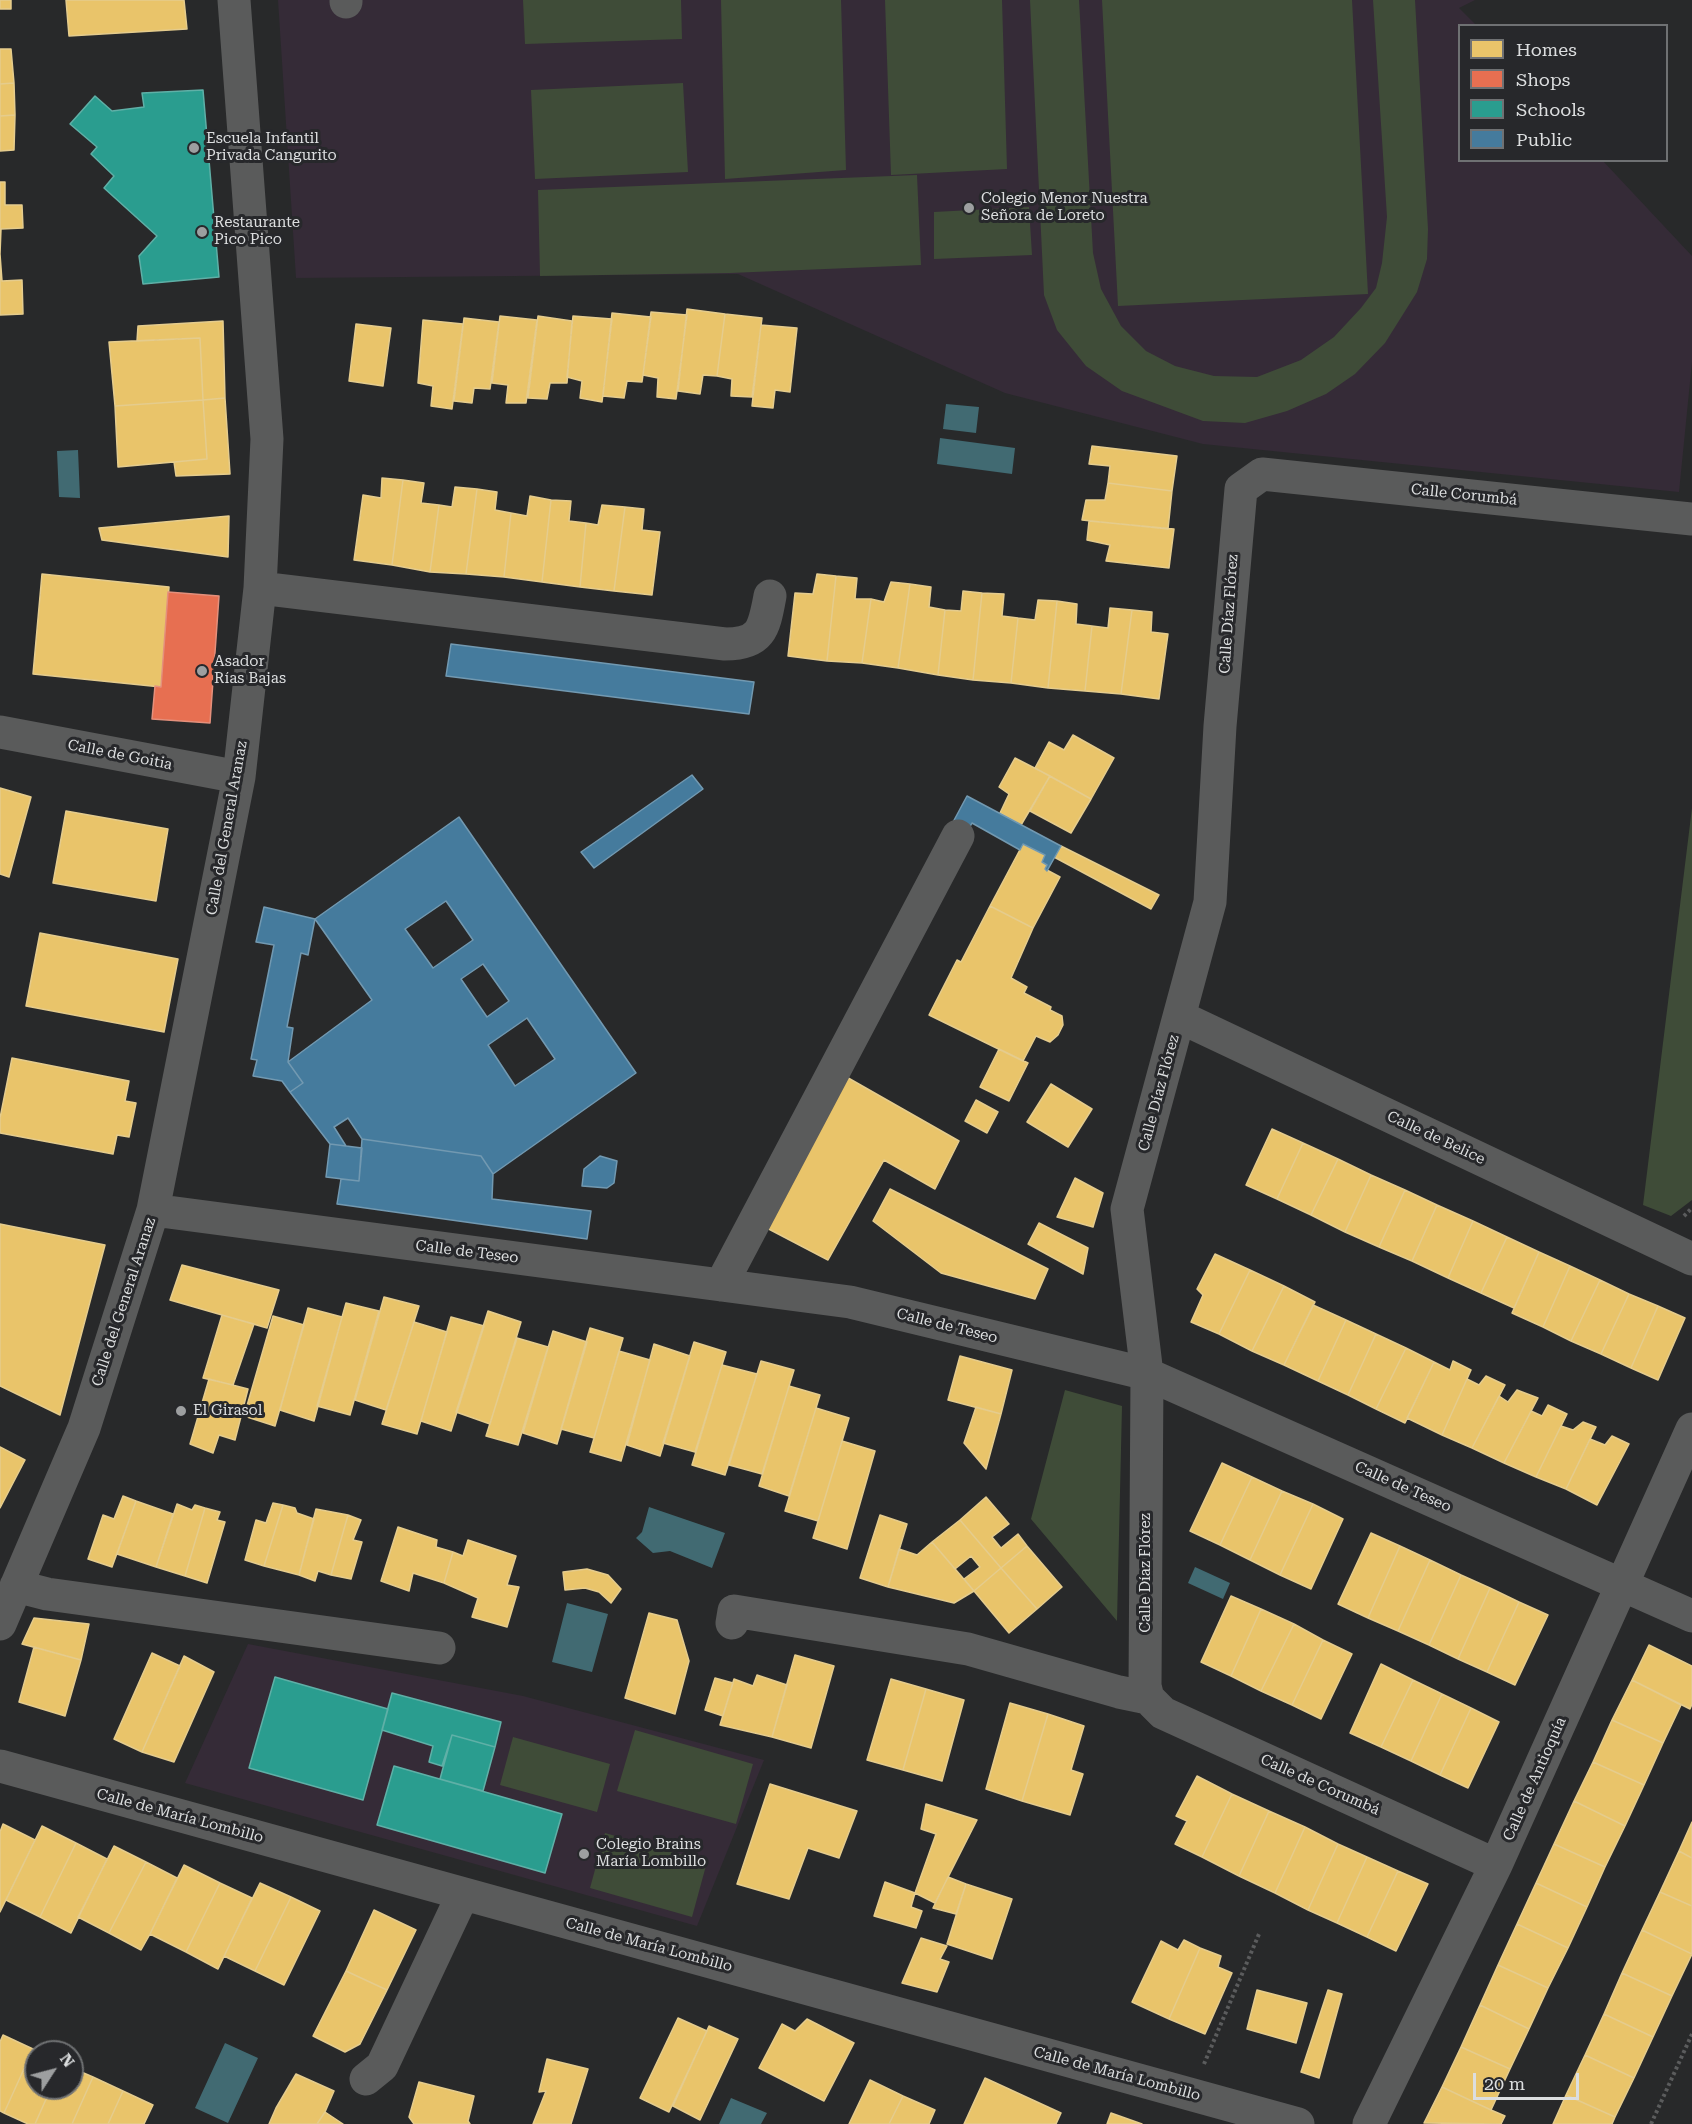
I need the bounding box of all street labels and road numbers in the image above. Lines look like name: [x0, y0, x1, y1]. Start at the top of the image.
street label: Calle Corumbá: [1410, 480, 1518, 510]
street label: Calle Díaz Flórez: [1216, 554, 1242, 674]
street label: Calle de Goitia: [66, 736, 174, 774]
street label: Calle del General Aranaz: [203, 740, 251, 916]
street label: Calle Díaz Flórez: [1135, 1033, 1183, 1153]
street label: Calle de Belice: [1384, 1107, 1488, 1169]
street label: Calle del General Aranaz: [88, 1215, 160, 1389]
street label: Calle de Teseo: [414, 1237, 520, 1267]
street label: Calle de Teseo: [895, 1305, 999, 1347]
street label: Calle de Teseo: [1352, 1458, 1454, 1516]
street label: Calle Díaz Flórez: [1137, 1513, 1155, 1633]
street label: Calle de Antioquía: [1500, 1714, 1570, 1844]
street label: Calle de Corumbá: [1258, 1751, 1382, 1819]
street label: Calle de María Lombillo: [95, 1785, 265, 1847]
street label: Calle de María Lombillo: [564, 1914, 734, 1976]
street label: Calle de María Lombillo: [1032, 2043, 1202, 2105]

